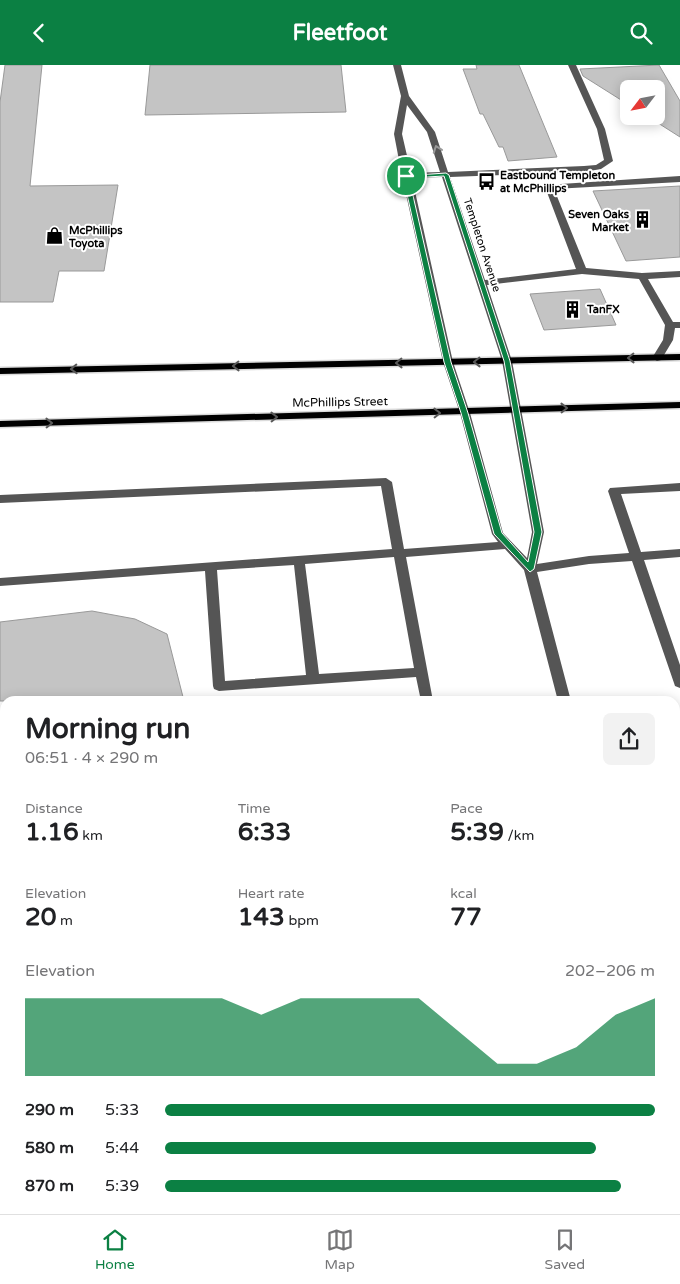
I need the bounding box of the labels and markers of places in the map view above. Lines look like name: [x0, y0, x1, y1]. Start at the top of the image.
pin: [385, 155, 427, 197]
place label: Eastbound Templeton at McPhillips: [500, 169, 615, 196]
bus stop icon: Eastbound Templeton at McPhillips: [476, 171, 496, 191]
place label: Seven Oaks Market: [568, 208, 630, 234]
building icon: Seven Oaks Market: [633, 210, 653, 230]
place label: McPhillips Toyota: [68, 224, 123, 251]
shop icon: McPhillips Toyota: [45, 226, 65, 246]
building icon: TanFX: [563, 299, 583, 319]
place label: TanFX: [586, 303, 620, 316]

